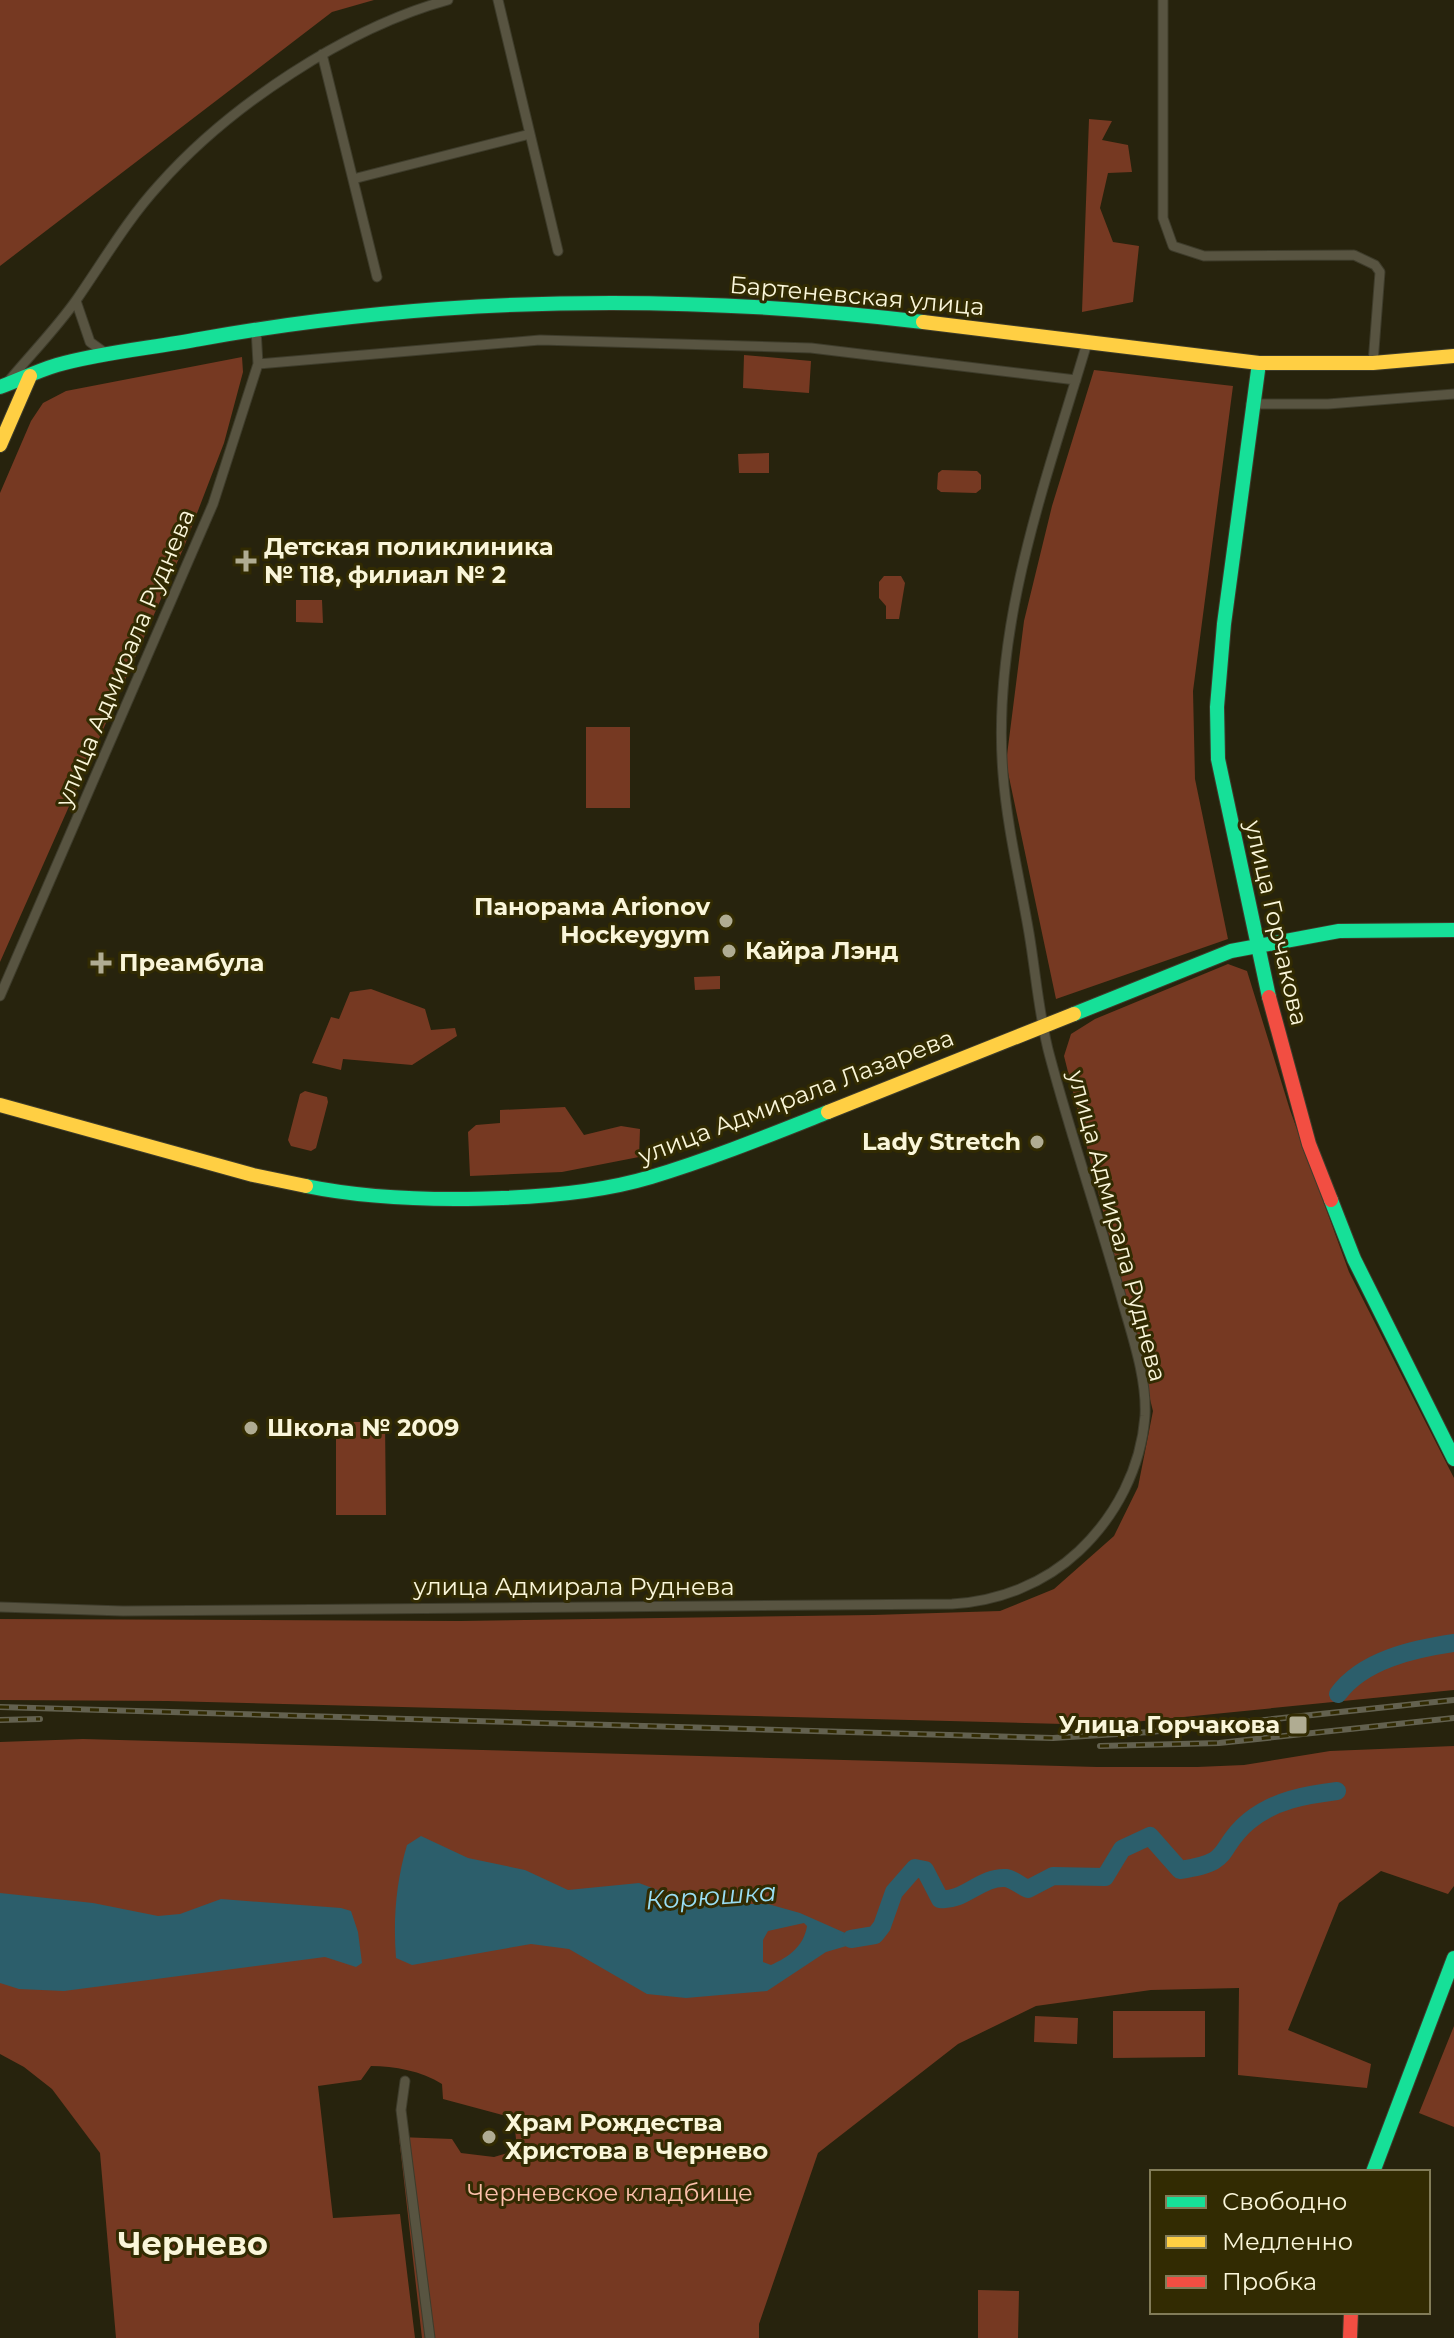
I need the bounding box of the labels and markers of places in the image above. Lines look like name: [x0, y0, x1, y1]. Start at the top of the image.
place label: Детская поликлиника № 118, филиал № 2: [264, 532, 554, 589]
marker: Детская поликлиника № 118, филиал № 2: [235, 550, 257, 572]
place label: Панорама Arionov Hockeygym: [474, 892, 711, 949]
marker: Панорама Arionov Hockeygym: [717, 912, 735, 930]
place label: Кайра Лэнд: [745, 936, 898, 965]
marker: Кайра Лэнд: [720, 942, 738, 960]
place label: Преамбула: [119, 948, 264, 977]
marker: Преамбула: [90, 952, 112, 974]
place label: Lady Stretch: [862, 1127, 1021, 1156]
marker: Lady Stretch: [1028, 1133, 1046, 1151]
place label: Школа № 2009: [267, 1413, 459, 1442]
marker: Школа № 2009: [242, 1419, 260, 1437]
place label: Улица Горчакова: [1059, 1710, 1280, 1739]
marker: Улица Горчакова: [1287, 1714, 1309, 1736]
place label: Храм Рождества Христова в Чернево: [505, 2108, 768, 2165]
marker: Храм Рождества Христова в Чернево: [480, 2128, 498, 2146]

